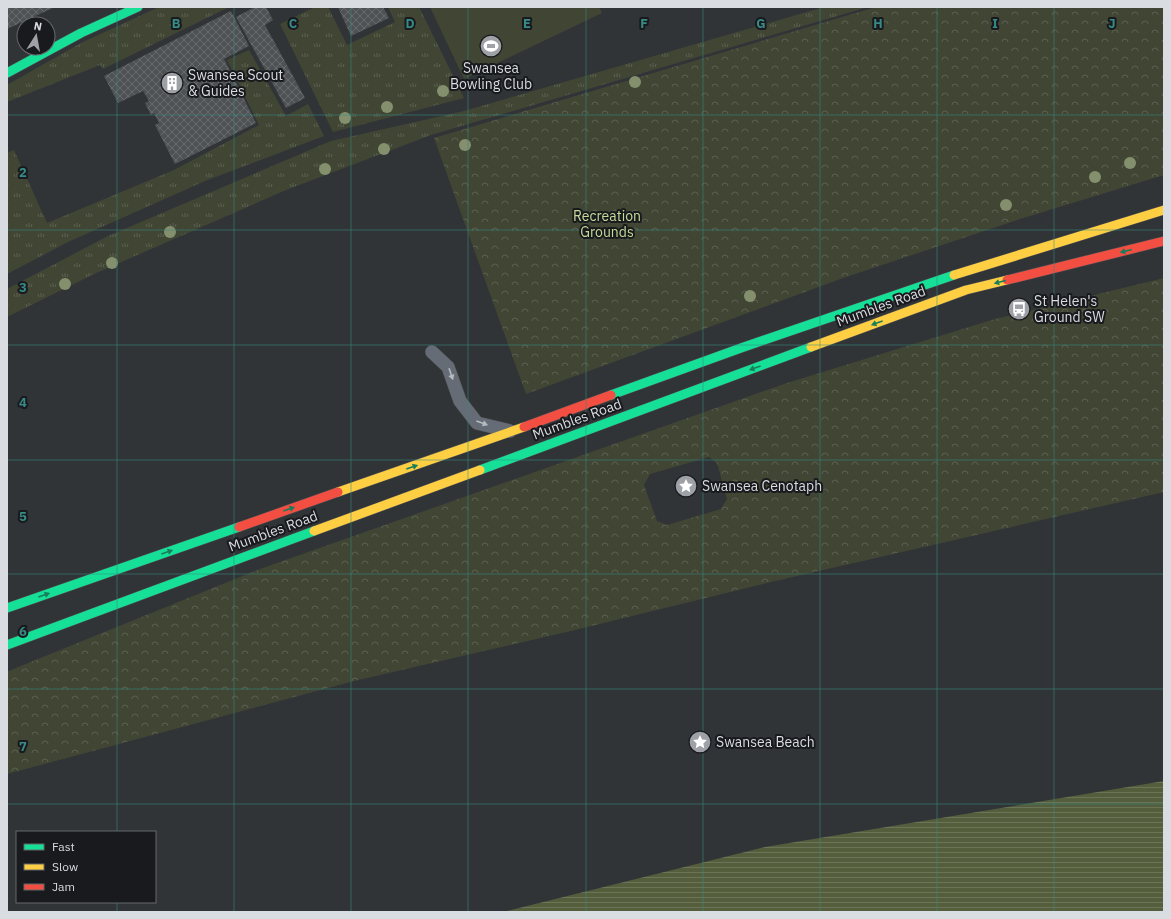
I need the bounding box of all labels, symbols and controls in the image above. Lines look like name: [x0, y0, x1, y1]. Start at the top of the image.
text: B: [172, 15, 181, 32]
text: C: [289, 15, 298, 32]
text: D: [405, 15, 415, 32]
text: E: [523, 15, 531, 32]
text: F: [640, 15, 648, 32]
text: G: [756, 15, 766, 32]
text: H: [873, 15, 883, 32]
text: I: [992, 15, 998, 32]
text: J: [1108, 15, 1116, 32]
north arrow: [16, 16, 56, 56]
text: N: [33, 19, 43, 34]
sports icon: Swansea Bowling Club: [478, 33, 504, 59]
place label: Swansea Bowling Club: [450, 59, 532, 93]
place label: Swansea Scout & Guides: [188, 66, 283, 100]
building icon: Swansea Scout & Guides: [159, 70, 185, 96]
text: 2: [19, 164, 27, 181]
park label: Recreation Grounds: [573, 207, 641, 241]
one-way arrow: [1120, 248, 1132, 254]
text: 3: [19, 279, 27, 296]
one-way arrow: [994, 279, 1006, 285]
street label: Mumbles Road: [834, 282, 928, 330]
place label: St Helen's Ground SW: [1034, 292, 1105, 326]
bus stop icon: St Helen's Ground SW: [1006, 296, 1032, 322]
one-way arrow: [870, 320, 882, 326]
one-way arrow: [748, 365, 760, 371]
one-way arrow: [448, 368, 454, 380]
text: 4: [19, 394, 27, 411]
street label: Mumbles Road: [530, 395, 624, 443]
one-way arrow: [476, 420, 488, 427]
one-way arrow: [407, 463, 419, 469]
place icon: Swansea Cenotaph: [673, 473, 699, 499]
place label: Swansea Cenotaph: [702, 477, 822, 495]
one-way arrow: [284, 506, 296, 512]
street label: Mumbles Road: [226, 507, 320, 555]
text: 5: [19, 508, 27, 525]
one-way arrow: [161, 549, 173, 555]
one-way arrow: [38, 591, 50, 597]
text: 6: [19, 623, 27, 640]
place icon: Swansea Beach: [687, 729, 713, 755]
place label: Swansea Beach: [716, 733, 815, 751]
text: 7: [19, 738, 27, 755]
legend: [16, 831, 156, 903]
text: Fast: [52, 839, 75, 854]
text: Slow: [52, 859, 78, 874]
text: Jam: [52, 879, 75, 894]

